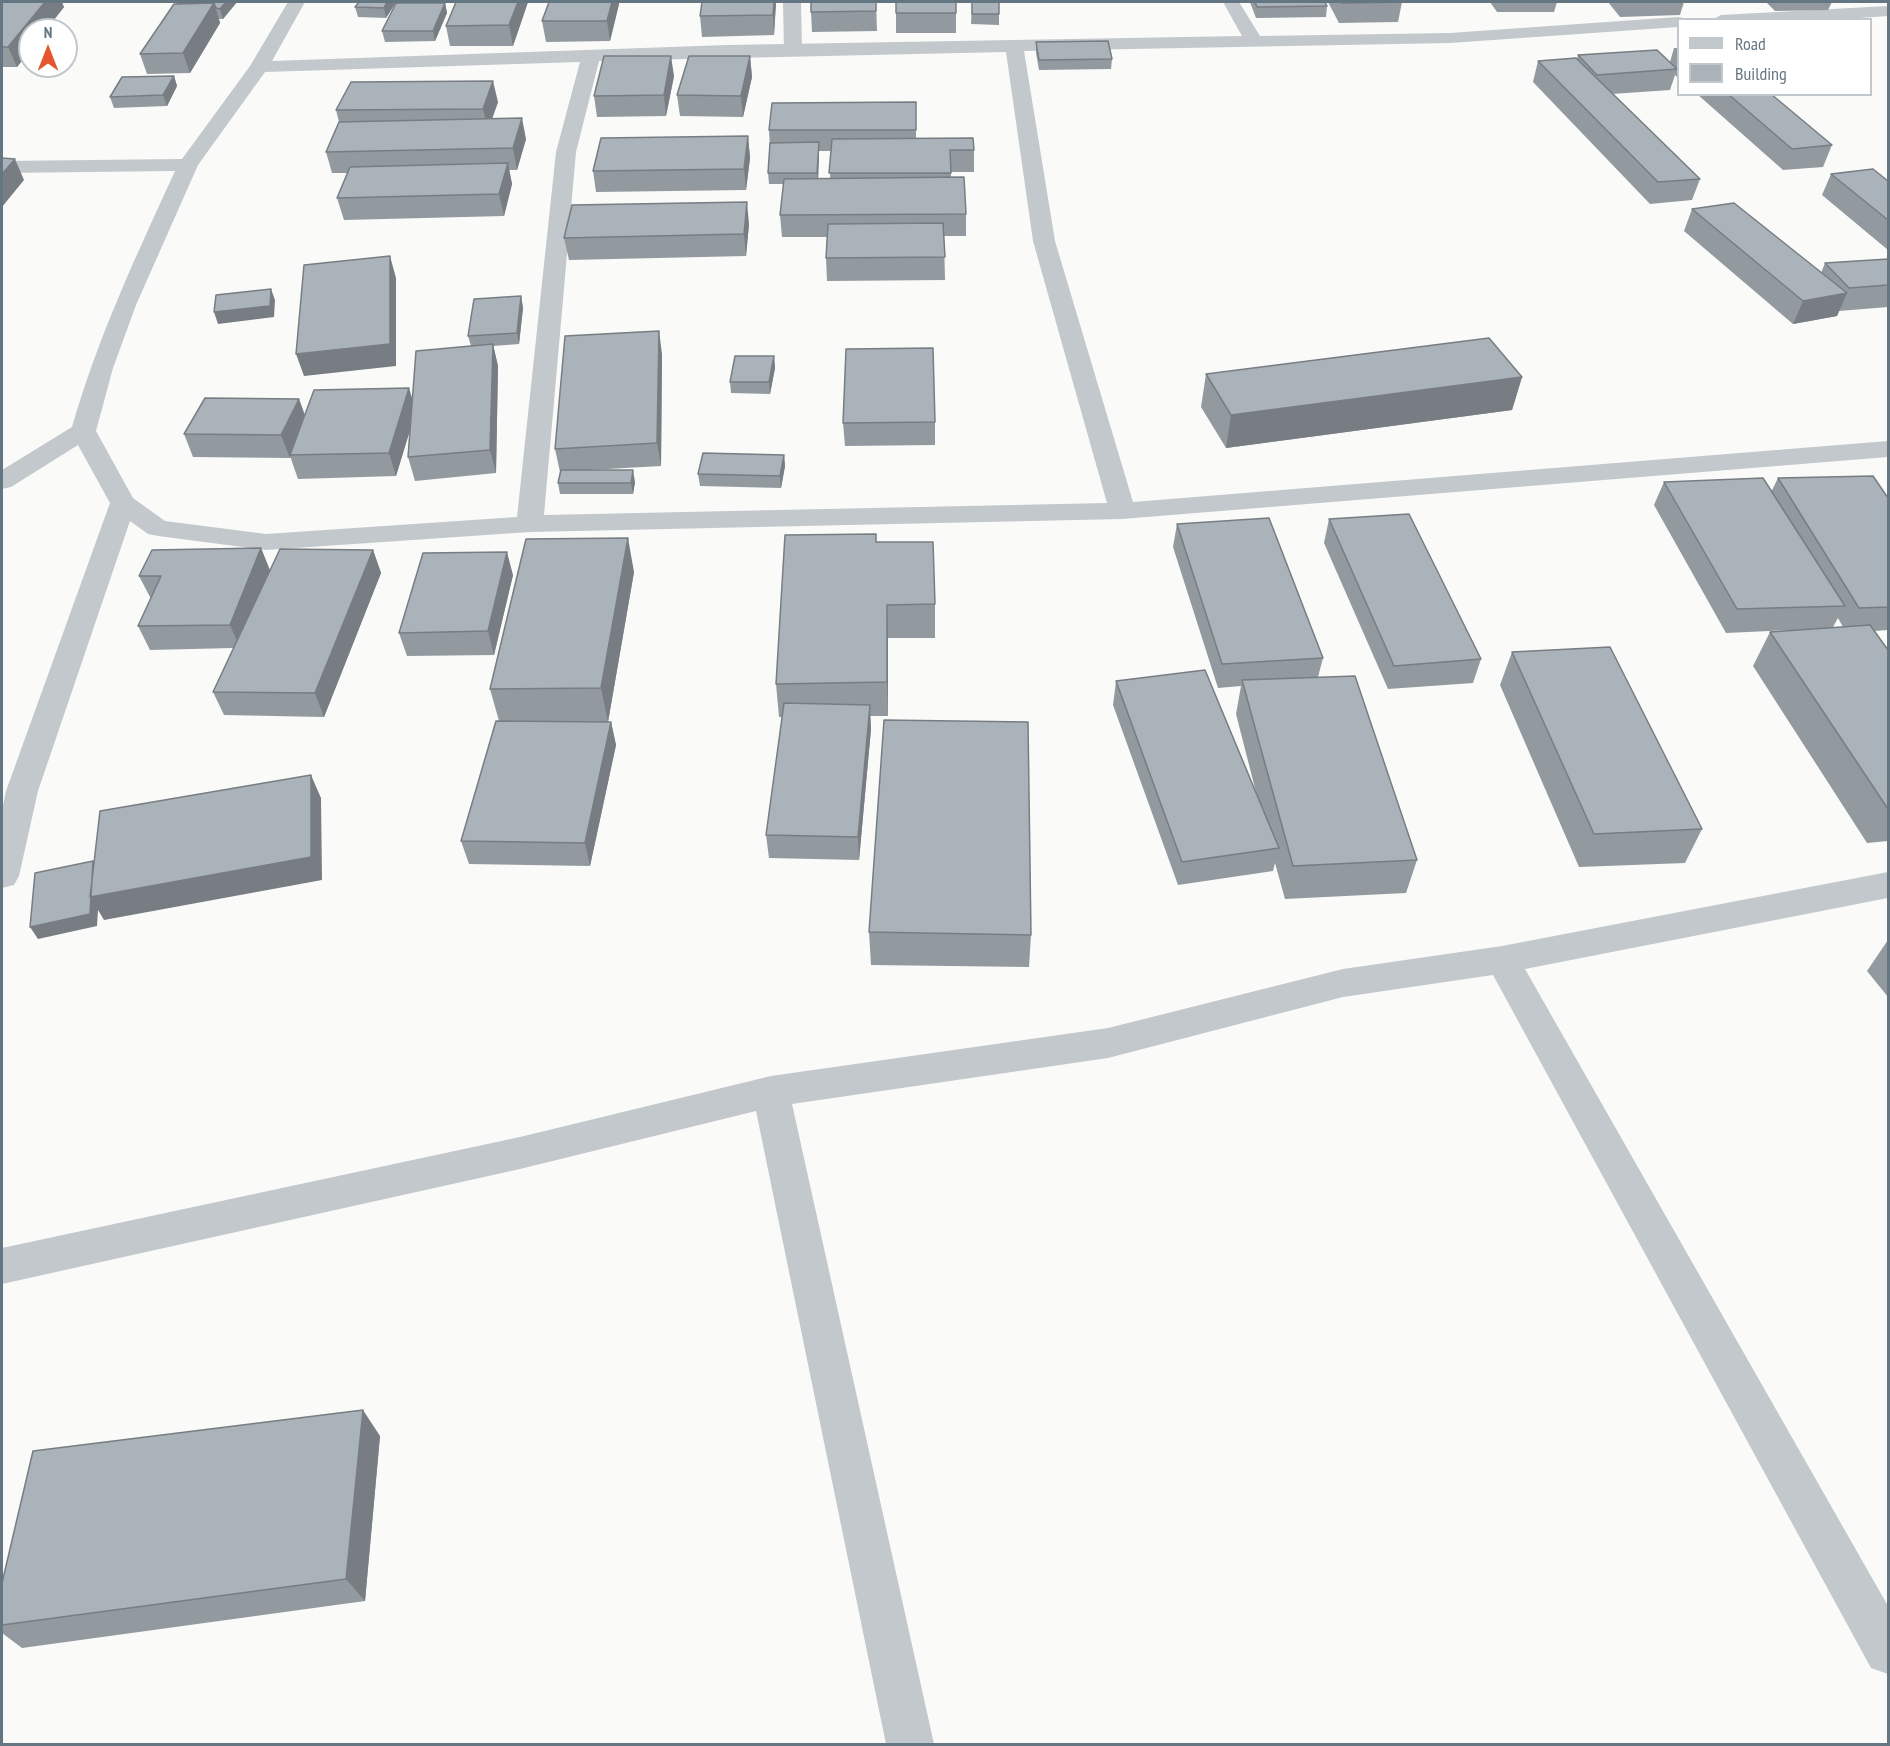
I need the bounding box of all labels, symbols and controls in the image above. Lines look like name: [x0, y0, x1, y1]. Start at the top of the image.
north arrow: [18, 18, 78, 78]
legend: [1677, 18, 1872, 96]
text: N: [44, 22, 52, 42]
text: Road: [1735, 32, 1766, 55]
text: Building: [1735, 62, 1787, 85]

